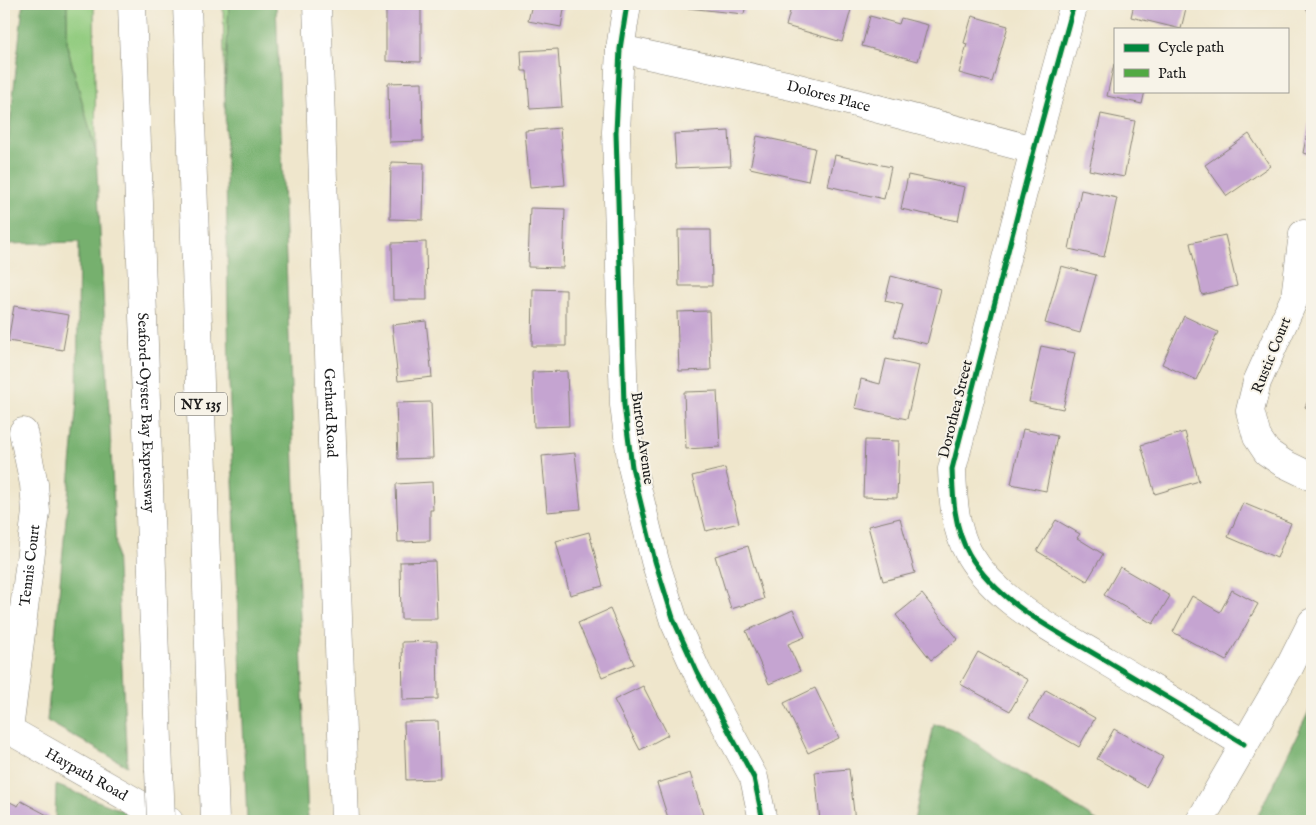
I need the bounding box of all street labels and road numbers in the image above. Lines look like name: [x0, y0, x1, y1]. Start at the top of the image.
street label: Dolores Place: [785, 76, 873, 117]
street label: Seaford-Oyster Bay Expressway: [133, 312, 159, 514]
street label: Rustic Court: [1248, 314, 1295, 396]
street label: Dorothea Street: [934, 358, 977, 460]
street label: Gerhard Road: [319, 368, 342, 459]
street label: Burton Avenue: [627, 390, 658, 486]
road number: NY 135: [175, 392, 227, 416]
street label: Tennis Court: [15, 523, 44, 607]
street label: Haypath Road: [42, 744, 132, 806]

